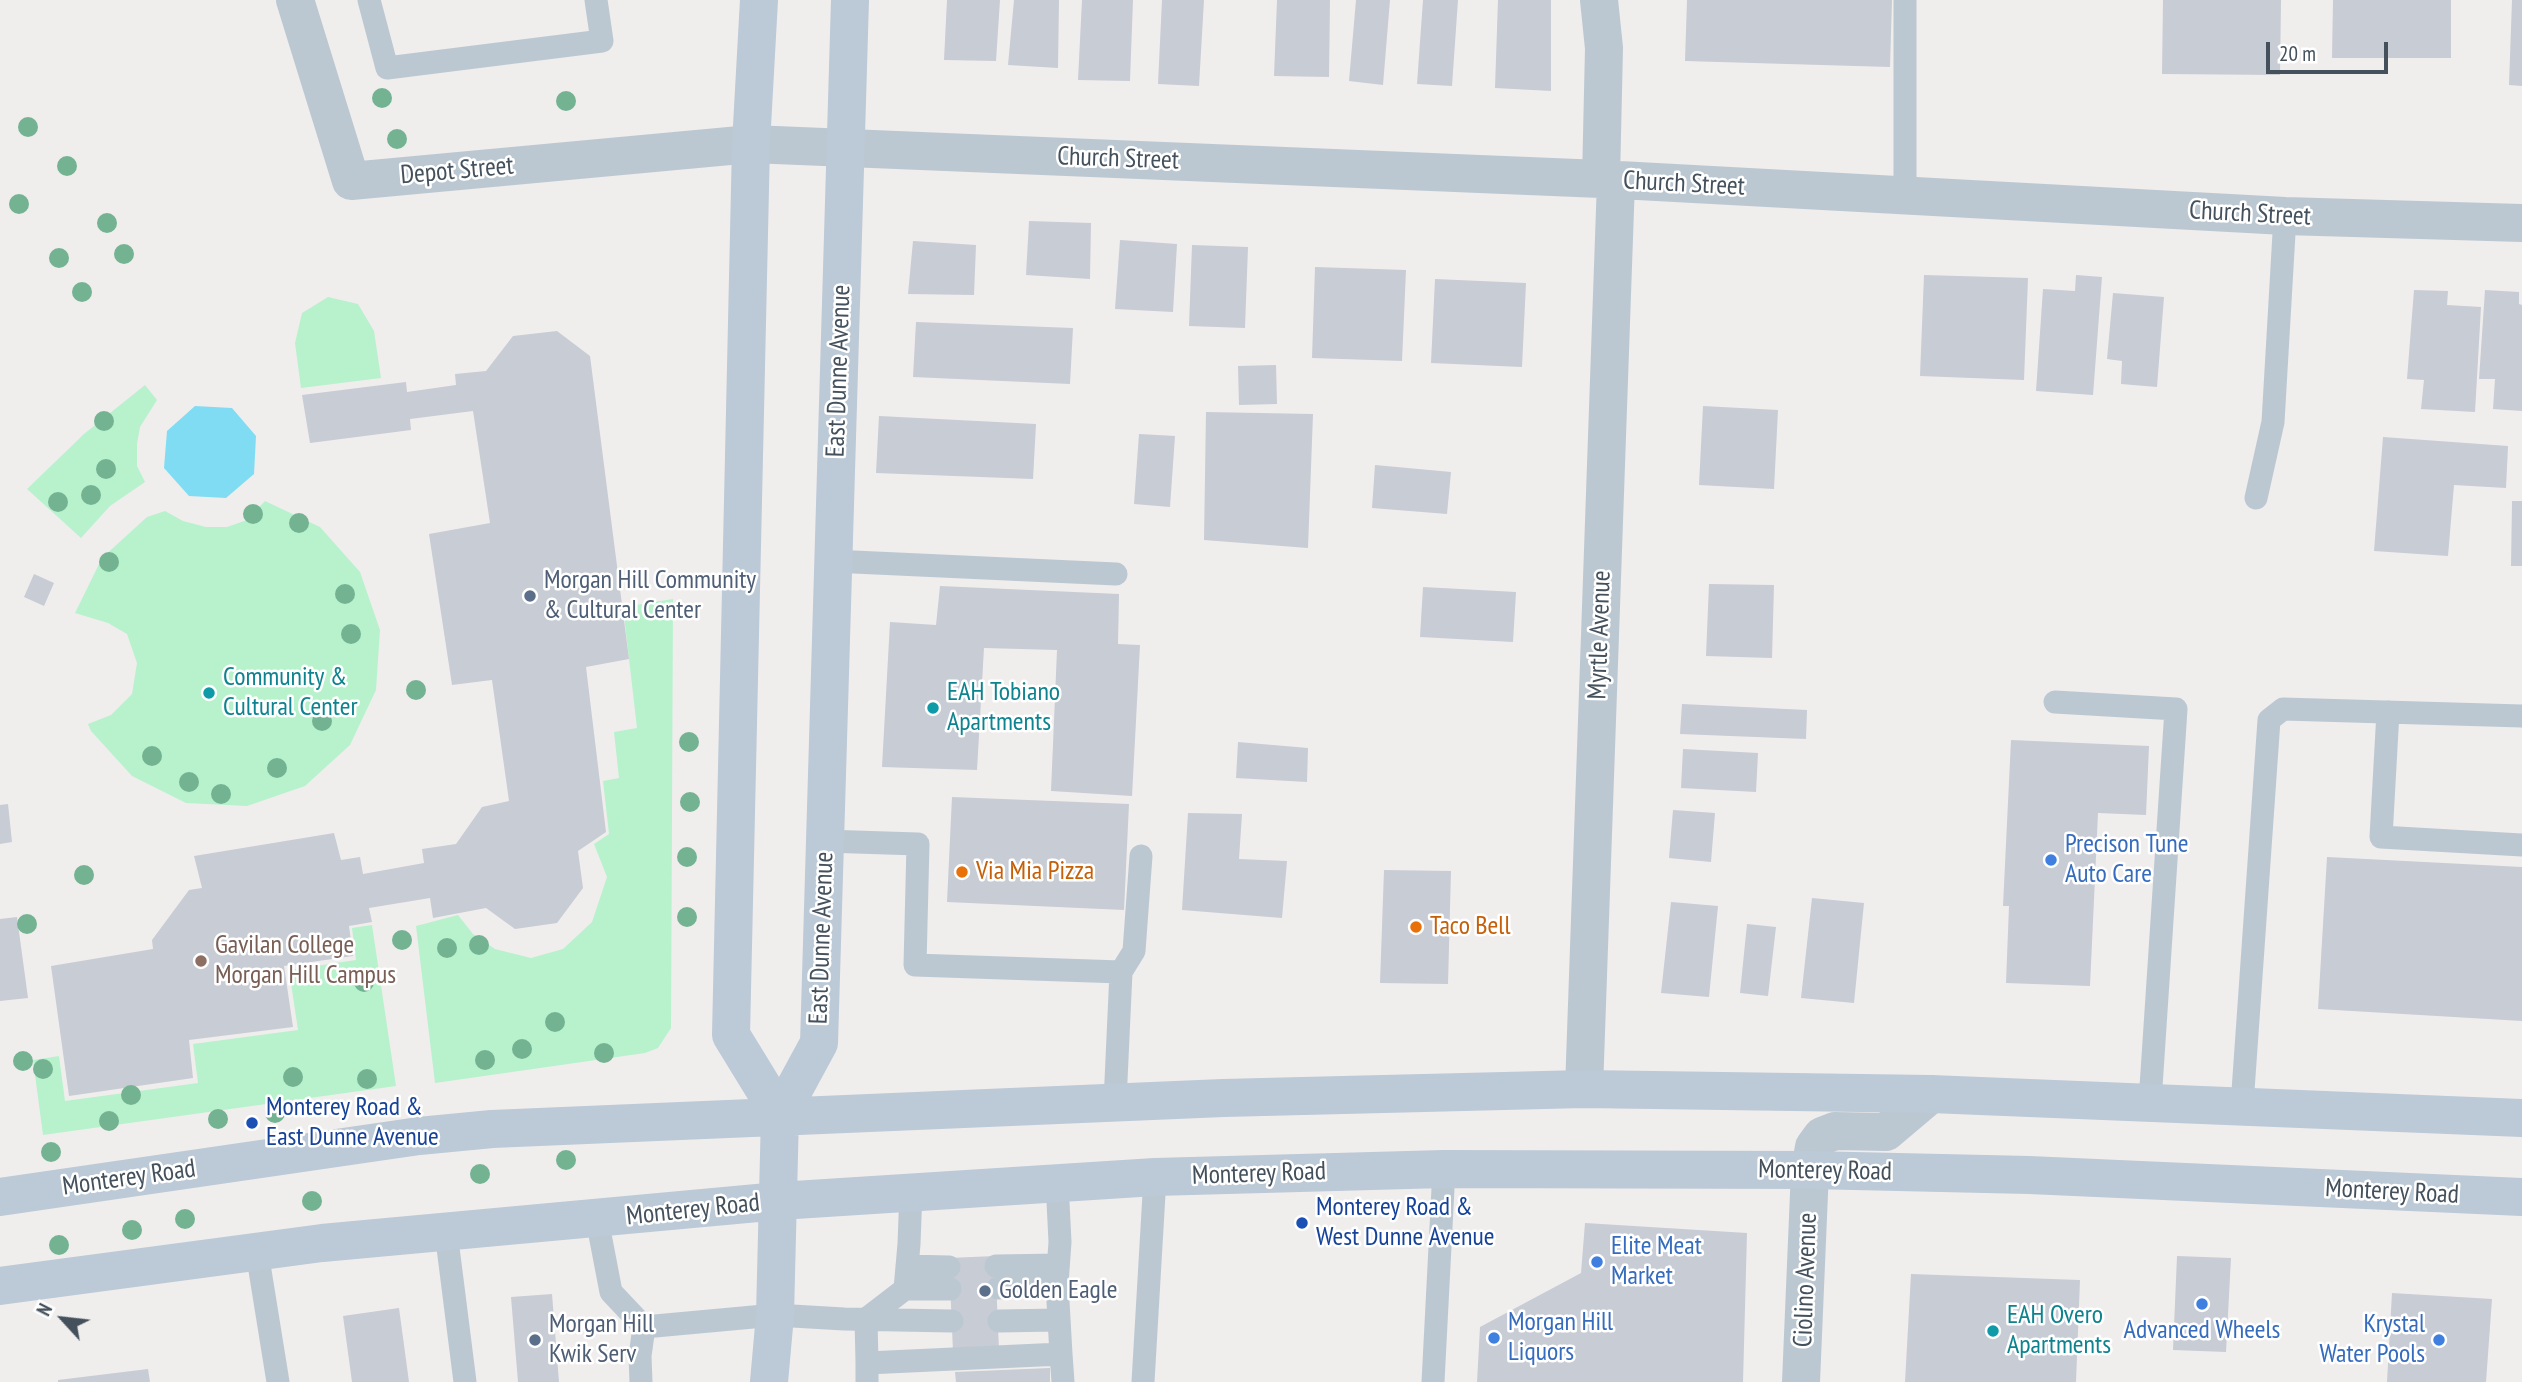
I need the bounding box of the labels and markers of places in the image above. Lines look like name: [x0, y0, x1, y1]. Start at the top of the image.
place label: Morgan Hill Community & Cultural Center: [544, 565, 756, 626]
marker: Morgan Hill Community & Cultural Center: [522, 588, 538, 604]
place label: Community & Cultural Center: [223, 662, 358, 724]
place label: EAH Tobiano Apartments: [947, 677, 1060, 738]
marker: Community & Cultural Center: [201, 685, 217, 701]
marker: EAH Tobiano Apartments: [925, 700, 941, 716]
place label: Precison Tune Auto Care: [2065, 829, 2188, 890]
marker: Precison Tune Auto Care: [2043, 852, 2059, 868]
place label: Via Mia Pizza: [976, 856, 1094, 888]
marker: Via Mia Pizza: [954, 864, 970, 880]
place label: Taco Bell: [1430, 911, 1510, 943]
marker: Taco Bell: [1408, 919, 1424, 935]
place label: Gavilan College Morgan Hill Campus: [215, 930, 396, 992]
marker: Gavilan College Morgan Hill Campus: [193, 953, 209, 969]
place label: Monterey Road & East Dunne Avenue: [266, 1092, 439, 1154]
marker: Monterey Road & East Dunne Avenue: [244, 1115, 260, 1131]
place label: Monterey Road & West Dunne Avenue: [1316, 1192, 1494, 1254]
marker: Monterey Road & West Dunne Avenue: [1294, 1215, 1310, 1231]
place label: Elite Meat Market: [1611, 1231, 1702, 1292]
marker: Elite Meat Market: [1589, 1254, 1605, 1270]
place label: Golden Eagle: [999, 1275, 1118, 1307]
marker: Golden Eagle: [977, 1283, 993, 1299]
marker: Advanced Wheels: [2194, 1296, 2210, 1312]
place label: EAH Overo Apartments: [2007, 1300, 2111, 1362]
place label: Morgan Hill Liquors: [1508, 1307, 1613, 1368]
place label: Morgan Hill Kwik Serv: [549, 1309, 654, 1370]
place label: Krystal Water Pools: [2319, 1309, 2425, 1370]
place label: Advanced Wheels: [2124, 1315, 2280, 1347]
marker: EAH Overo Apartments: [1985, 1323, 2001, 1339]
marker: Morgan Hill Liquors: [1486, 1330, 1502, 1346]
marker: Morgan Hill Kwik Serv: [527, 1332, 543, 1348]
marker: Krystal Water Pools: [2431, 1332, 2447, 1348]

